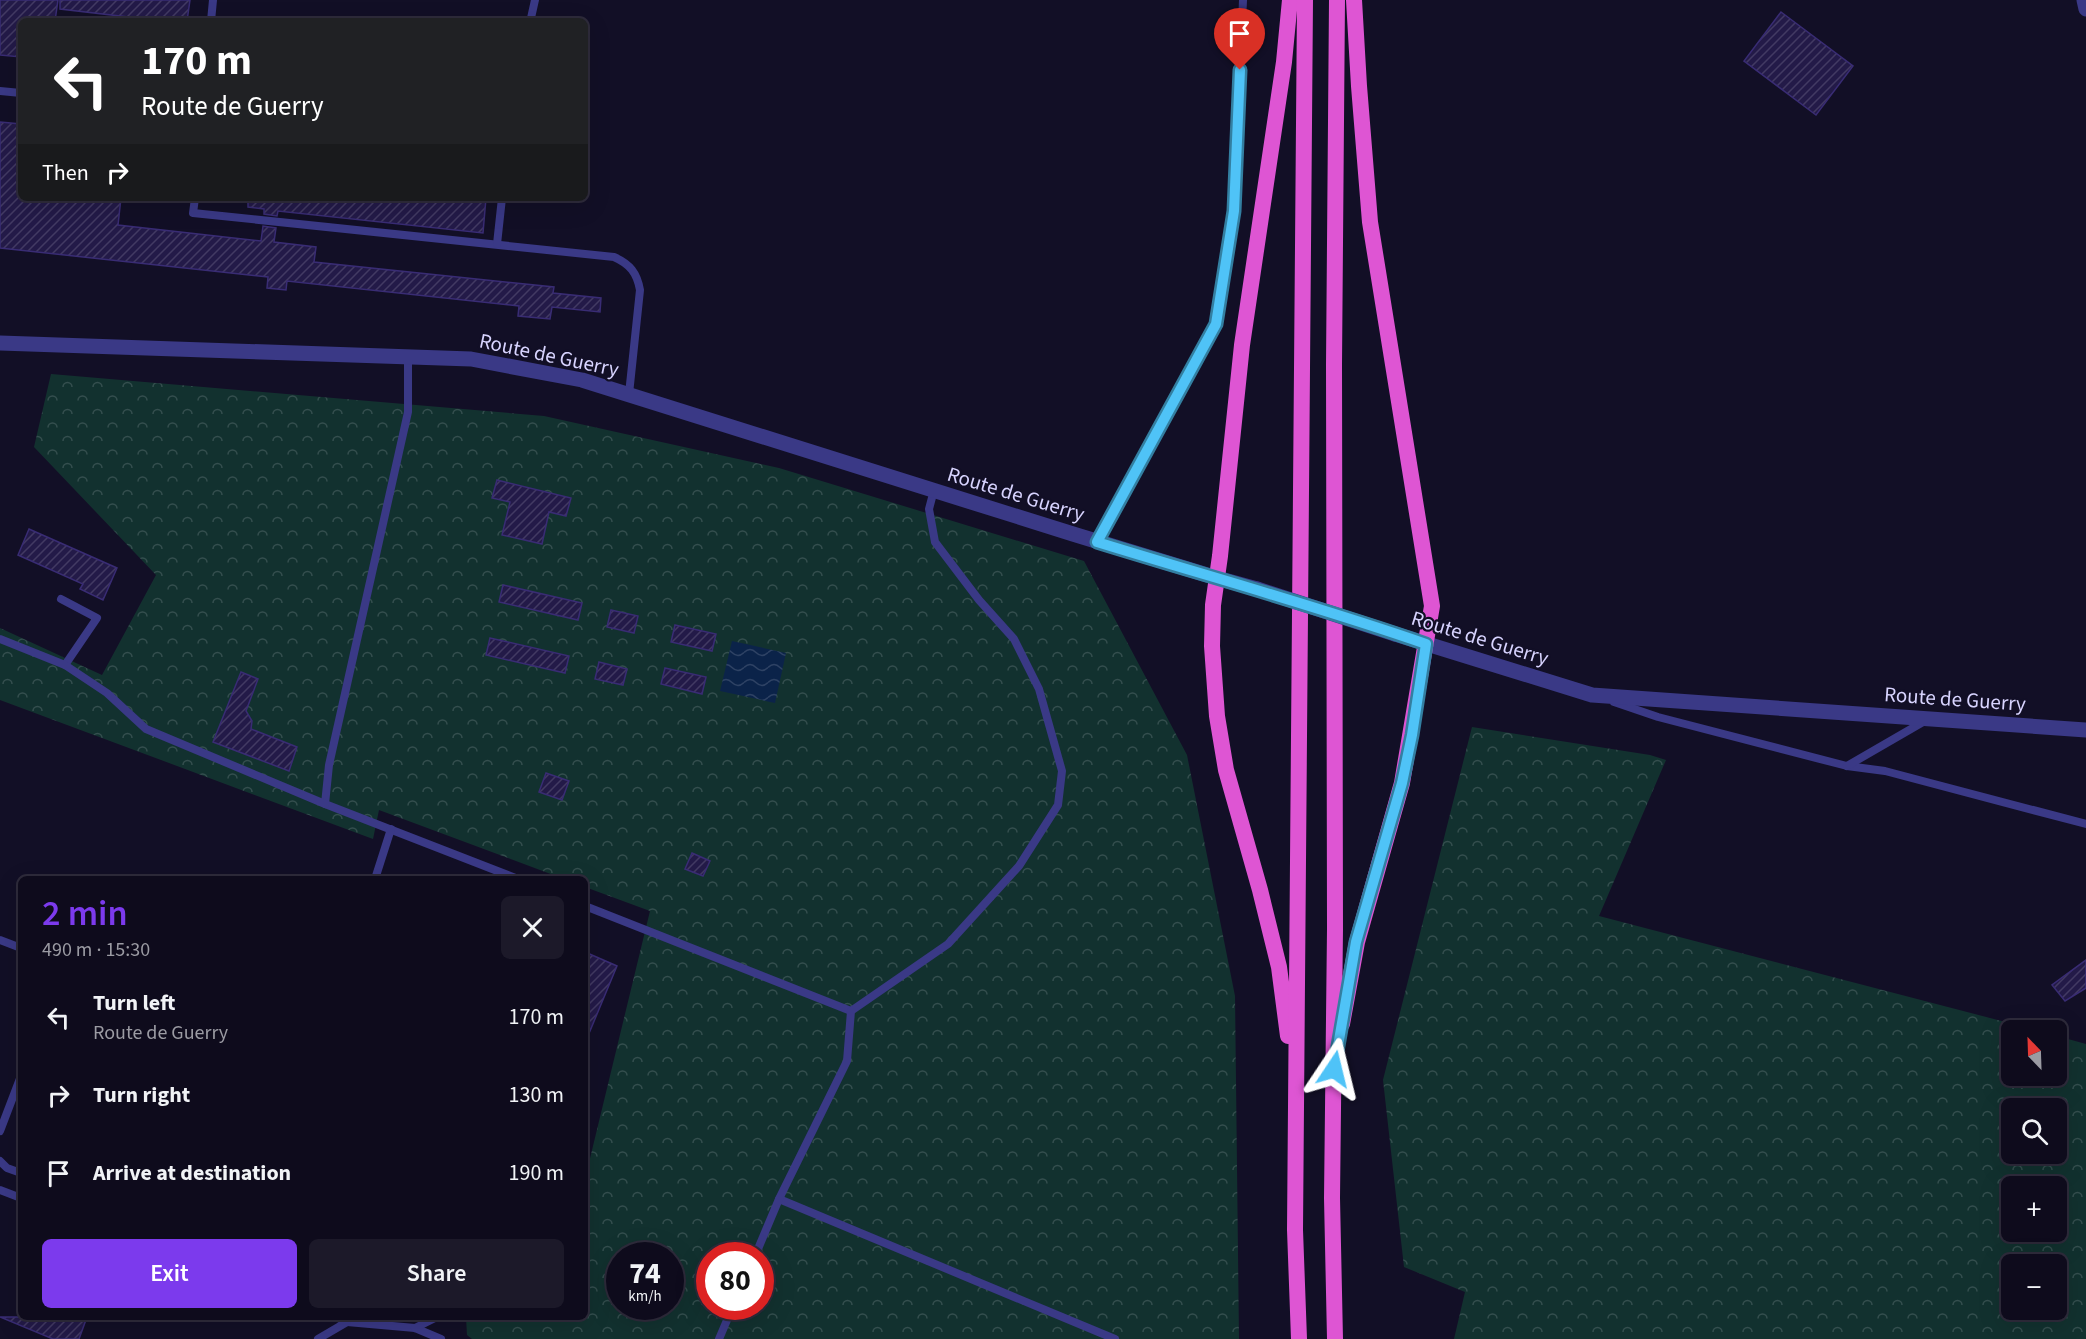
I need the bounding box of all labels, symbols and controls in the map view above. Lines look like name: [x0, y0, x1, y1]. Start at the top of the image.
pin: [1214, 8, 1265, 70]
icon: arrive: [1223, 17, 1256, 50]
text: 170 m: [141, 31, 252, 91]
icon: left: [42, 42, 120, 120]
text: Route de Guerry: [141, 87, 324, 126]
icon: right: [101, 156, 134, 189]
text: Then: [42, 157, 89, 189]
street label: Route de Guerry: [476, 326, 622, 384]
street label: Route de Guerry: [944, 459, 1088, 529]
street label: Route de Guerry: [1408, 603, 1552, 673]
street label: Route de Guerry: [1883, 679, 2027, 719]
text: 2 min: [42, 888, 128, 939]
button: close: [501, 896, 564, 959]
text: 490 m · 15:30: [42, 936, 150, 964]
text: Turn left: [93, 987, 175, 1019]
icon: left: [42, 1001, 75, 1034]
text: 170 m: [509, 1001, 564, 1033]
text: Route de Guerry: [93, 1019, 228, 1047]
north arrow: [2001, 1020, 2067, 1086]
map controls: [2001, 1020, 2067, 1320]
position arrow: [1302, 1037, 1366, 1101]
icon: right: [42, 1079, 75, 1112]
text: Turn right: [93, 1079, 190, 1111]
text: 130 m: [509, 1079, 564, 1111]
button: search: [2001, 1098, 2067, 1164]
icon: arrive: [42, 1157, 75, 1190]
text: Arrive at destination: [93, 1157, 291, 1189]
text: 190 m: [509, 1157, 564, 1189]
button: +: [2001, 1176, 2067, 1242]
button: Exit: [42, 1239, 297, 1308]
button: Share: [309, 1239, 564, 1308]
speed limit sign: 80: [696, 1242, 774, 1320]
text: 74: [629, 1252, 661, 1295]
button: −: [2001, 1254, 2067, 1320]
text: km/h: [628, 1286, 662, 1307]

